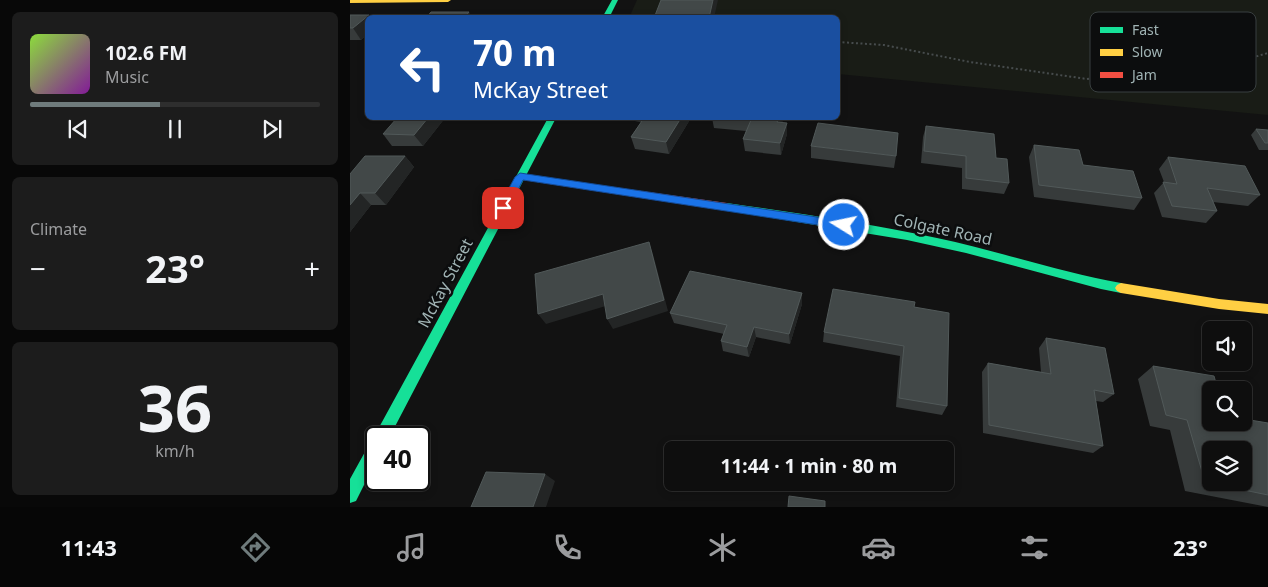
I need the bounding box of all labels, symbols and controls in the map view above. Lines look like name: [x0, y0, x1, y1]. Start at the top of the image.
legend: [1090, 12, 1256, 92]
text: Fast: [1132, 20, 1159, 39]
text: 70 m: [473, 29, 556, 76]
icon: left: [390, 35, 455, 100]
text: 102.6 FM: [105, 40, 187, 66]
text: Slow: [1132, 42, 1163, 61]
text: Jam: [1130, 65, 1157, 84]
text: Music: [105, 66, 149, 88]
text: McKay Street: [473, 74, 608, 104]
icon: previous: [64, 115, 92, 143]
icon: pause: [161, 115, 189, 143]
icon: next: [258, 115, 286, 143]
pin: [482, 187, 524, 229]
icon: arrive: [489, 194, 517, 222]
position arrow: [817, 198, 869, 250]
street label: Colgate Road: [892, 208, 994, 250]
text: Climate: [30, 218, 87, 240]
street label: McKay Street: [412, 234, 478, 331]
text: 23°: [145, 242, 205, 294]
text: −: [30, 249, 46, 287]
text: +: [304, 249, 320, 287]
map controls: [1202, 321, 1252, 491]
button: sound: [1202, 321, 1252, 371]
text: 36: [138, 363, 212, 451]
button: search: [1202, 381, 1252, 431]
speed limit sign: 40: [365, 426, 430, 491]
text: km/h: [155, 440, 195, 462]
button: layers: [1202, 441, 1252, 491]
text: 11:44 · 1 min · 80 m: [721, 453, 897, 479]
icon: directions: [238, 530, 273, 565]
icon: music: [394, 530, 429, 565]
icon: phone: [550, 530, 585, 565]
icon: climate: [705, 530, 740, 565]
icon: car: [861, 530, 896, 565]
icon: filters: [1017, 530, 1052, 565]
text: 11:43: [60, 532, 117, 562]
text: 23°: [1173, 532, 1207, 562]

